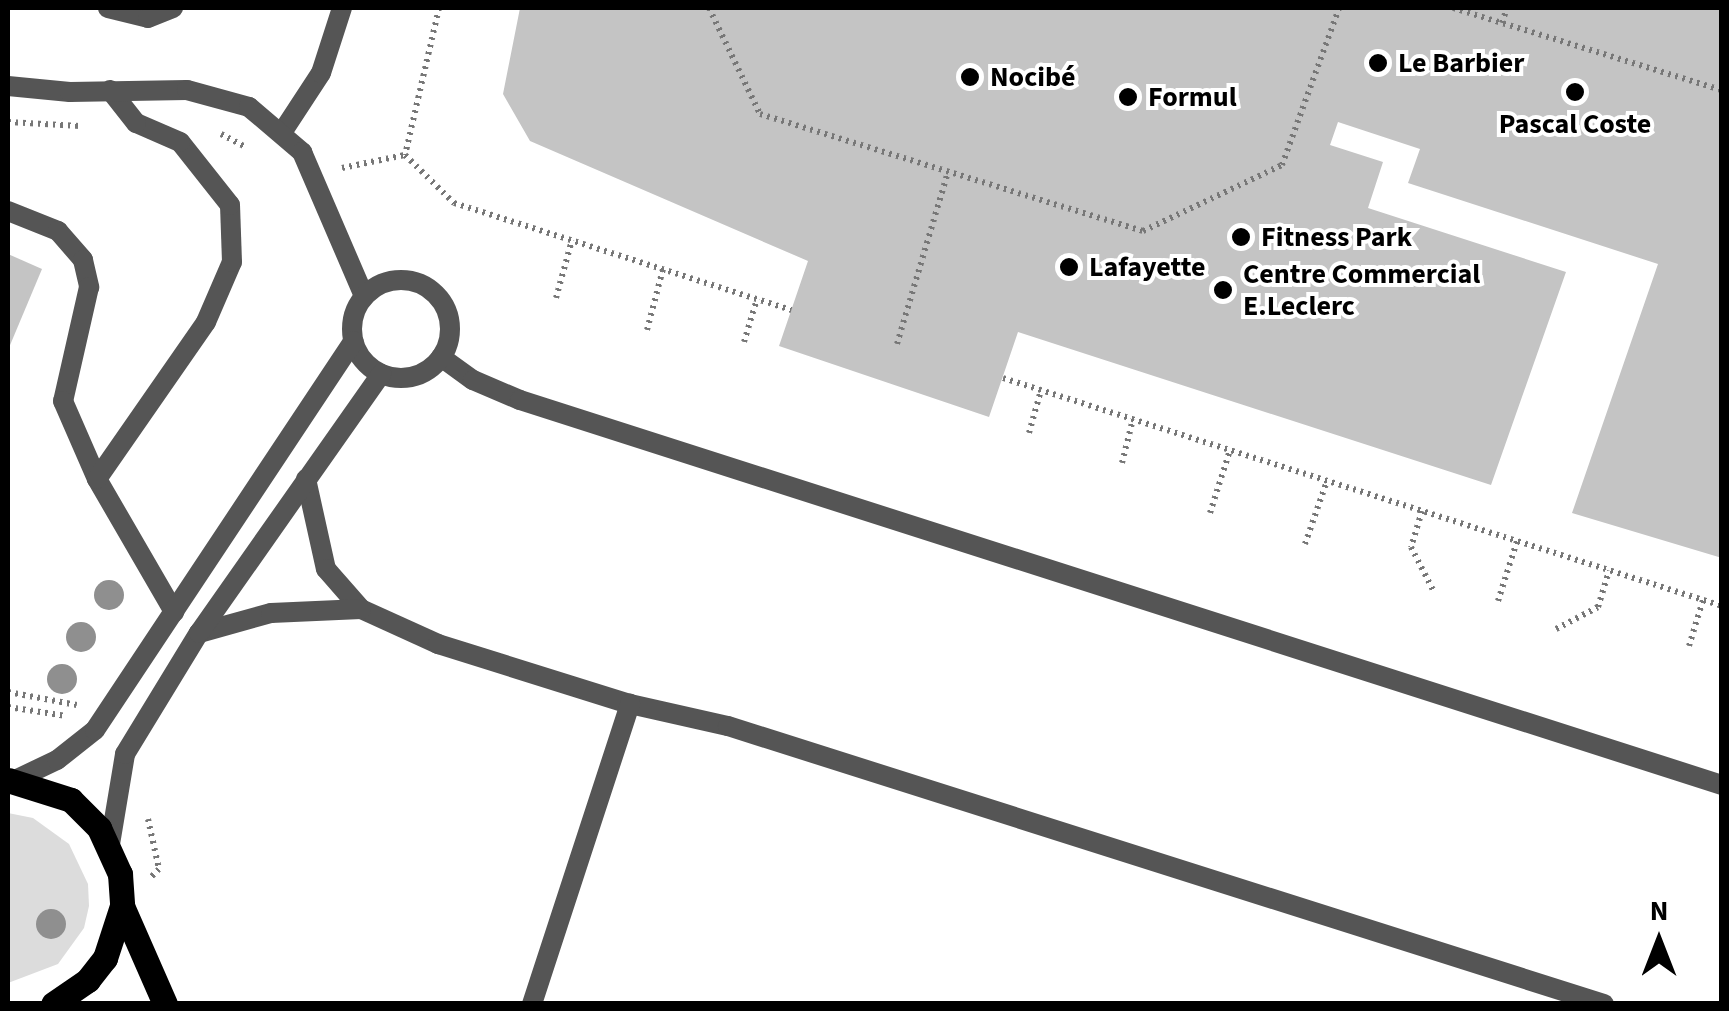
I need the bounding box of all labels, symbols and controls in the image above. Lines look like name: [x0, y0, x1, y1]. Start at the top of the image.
place label: Le Barbier: [1398, 46, 1524, 80]
marker: Le Barbier: [1367, 52, 1389, 74]
place label: Nocibé: [990, 60, 1076, 94]
marker: Nocibé: [959, 66, 981, 88]
place label: Formul: [1148, 80, 1237, 114]
marker: Pascal Coste: [1564, 81, 1586, 103]
marker: Formul: [1117, 86, 1139, 108]
place label: Pascal Coste: [1499, 107, 1651, 141]
place label: Fitness Park: [1261, 220, 1412, 254]
marker: Fitness Park: [1230, 226, 1252, 248]
place label: Lafayette: [1089, 250, 1205, 284]
marker: Lafayette: [1058, 256, 1080, 278]
place label: Centre Commercial E.Leclerc: [1243, 257, 1480, 323]
marker: Centre Commercial E.Leclerc: [1212, 279, 1234, 301]
north arrow: [1609, 891, 1709, 991]
text: N: [1650, 891, 1668, 931]

